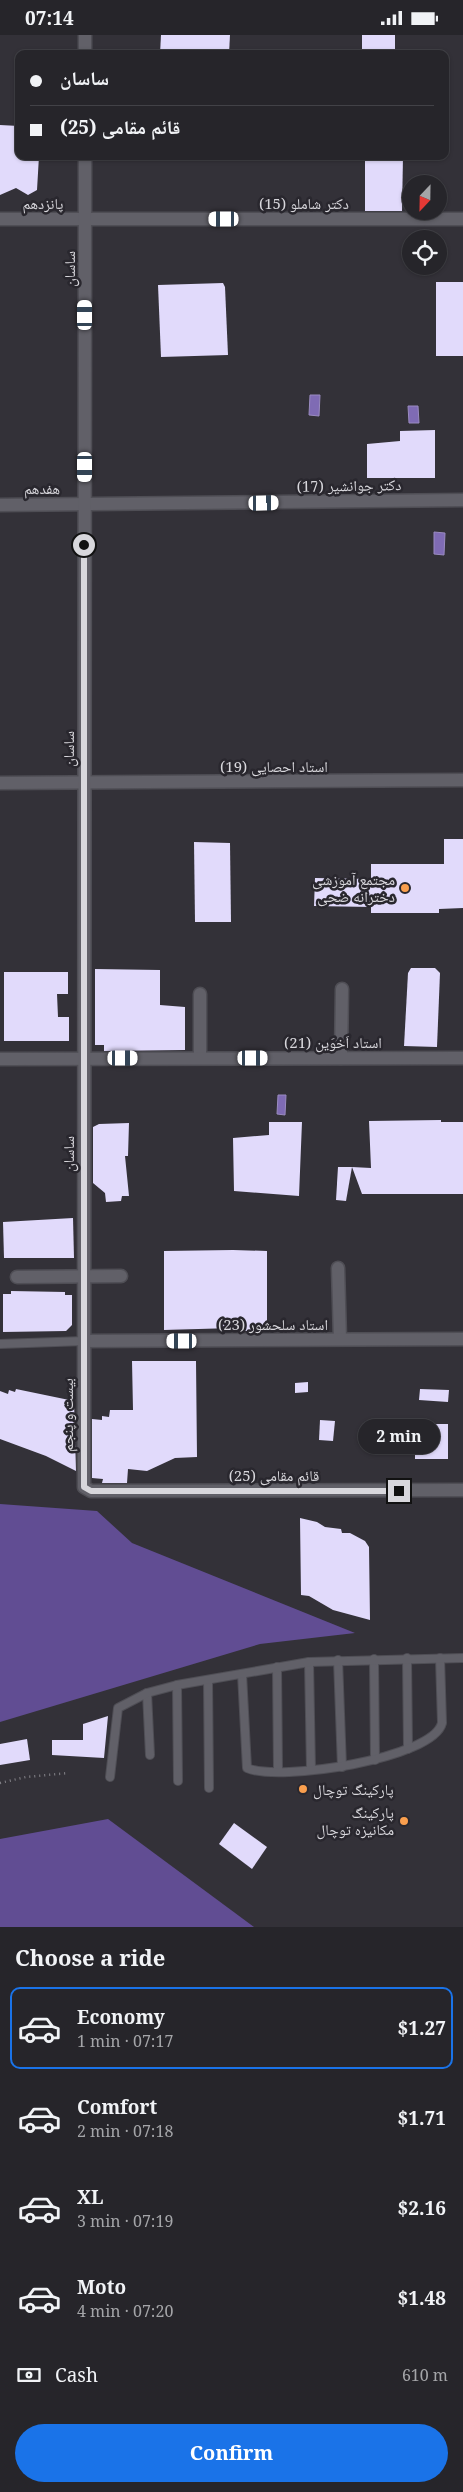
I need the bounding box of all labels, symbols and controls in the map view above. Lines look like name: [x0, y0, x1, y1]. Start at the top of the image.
text: 07:14: [25, 5, 74, 31]
text: ساسان: [60, 65, 109, 91]
text: قائم مقامی (25): [60, 114, 180, 140]
north arrow: [402, 175, 448, 220]
map controls: [402, 175, 447, 275]
street label: پانزدهم: [23, 193, 63, 214]
street label: دکتر شاملو (15): [259, 193, 349, 213]
car: [209, 212, 239, 227]
button: locate: [402, 230, 447, 275]
street label: ساسان: [59, 251, 80, 287]
car: [77, 300, 92, 330]
car: [77, 452, 92, 482]
street label: دکتر جوانشیر (17): [297, 474, 401, 496]
street label: هفدهم: [24, 478, 60, 499]
car: [248, 495, 279, 511]
route start: [73, 534, 95, 556]
street label: ساسان: [58, 731, 79, 767]
street label: استاد احصایی (19): [220, 756, 328, 777]
place label: مجتمع آموزشی دخترانه ضحی: [312, 869, 395, 907]
marker: مجتمع آموزشی دخترانه ضحی: [399, 882, 411, 894]
street label: استاد اَخوَين (21): [284, 1032, 382, 1053]
car: [108, 1051, 138, 1066]
car: [238, 1051, 268, 1066]
street label: ساسان: [58, 1136, 79, 1172]
street label: استاد سلحشور (23): [218, 1314, 328, 1334]
car: [167, 1334, 197, 1349]
street label: بیست و پنجم: [57, 1378, 78, 1452]
callout: 2 min: [358, 1419, 440, 1453]
text: 2 min: [376, 1425, 422, 1447]
street label: قائم مقامی (25): [229, 1465, 319, 1486]
route end: [388, 1480, 410, 1502]
place label: پارکینگ توچال: [313, 1779, 394, 1800]
marker: پارکینگ توچال: [297, 1783, 309, 1795]
place label: پارکینگ مکانیزه توچال: [316, 1802, 394, 1840]
marker: پارکینگ مکانیزه توچال: [398, 1815, 410, 1827]
text: Choose a ride: [15, 1942, 165, 1972]
text: Economy: [77, 2004, 165, 2030]
icon: car: [17, 2006, 62, 2051]
text: $1.27: [397, 2015, 446, 2041]
text: 1 min · 07:17: [77, 2030, 173, 2052]
text: Comfort: [77, 2094, 157, 2120]
icon: car: [17, 2096, 62, 2141]
text: $1.71: [397, 2105, 446, 2131]
text: 2 min · 07:18: [77, 2120, 173, 2142]
text: XL: [77, 2184, 103, 2210]
icon: car: [17, 2186, 62, 2231]
text: $2.16: [397, 2195, 446, 2221]
text: 3 min · 07:19: [77, 2210, 173, 2232]
text: Moto: [77, 2274, 126, 2300]
icon: car: [17, 2276, 62, 2321]
text: $1.48: [397, 2285, 446, 2311]
text: 4 min · 07:20: [77, 2300, 173, 2322]
icon: cash: [15, 2361, 43, 2389]
text: Cash: [55, 2362, 98, 2388]
text: 610 m: [402, 2364, 448, 2386]
button: Confirm: [15, 2424, 448, 2482]

